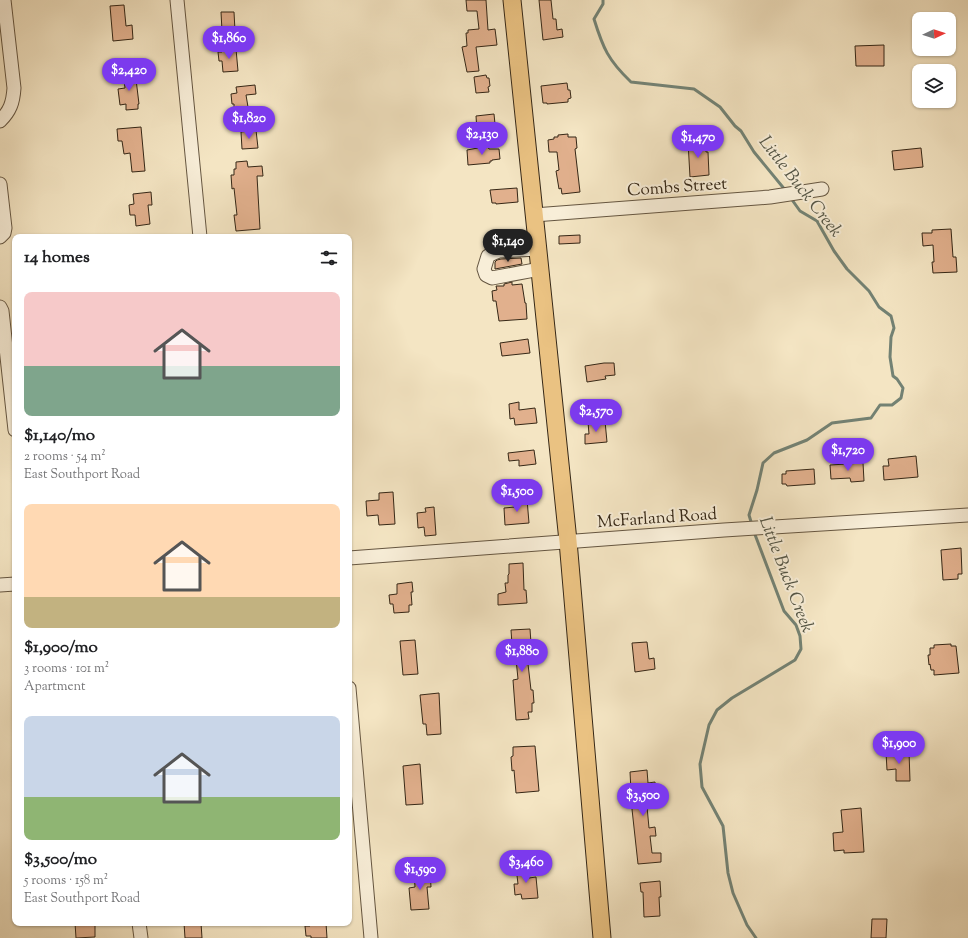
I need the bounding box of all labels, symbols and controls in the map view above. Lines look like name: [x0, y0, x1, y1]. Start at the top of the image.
north arrow: [912, 12, 956, 56]
map controls: [912, 12, 956, 108]
pin: $1,860: [196, 26, 262, 60]
text: $1,860: [212, 30, 246, 48]
pin: $2,420: [96, 58, 162, 92]
text: $2,420: [111, 62, 147, 80]
button: layers: [912, 64, 956, 108]
pin: $1,820: [216, 106, 282, 140]
text: $1,820: [232, 110, 266, 128]
pin: $2,130: [449, 122, 515, 156]
pin: $1,470: [665, 125, 731, 159]
text: $2,130: [466, 126, 498, 144]
text: $1,470: [681, 129, 715, 147]
water label: Little Buck Creek: [751, 131, 847, 244]
street label: Combs Street: [626, 173, 728, 203]
pin: $1,140: [475, 229, 541, 263]
text: $1,140: [492, 233, 524, 251]
text: 14 homes: [24, 246, 90, 270]
icon: filters: [318, 247, 340, 269]
icon: home: [146, 318, 218, 390]
pin: $2,570: [563, 399, 629, 433]
text: $2,570: [579, 403, 613, 421]
text: $1,140/mo: [24, 424, 95, 448]
pin: $1,720: [815, 438, 881, 472]
text: $1,720: [831, 442, 865, 460]
text: 2 rooms · 54 m²: [24, 448, 106, 466]
text: East Southport Road: [24, 466, 140, 484]
pin: $1,500: [484, 479, 550, 513]
text: $1,500: [500, 483, 534, 501]
street label: McFarland Road: [596, 503, 718, 535]
water label: Little Buck Creek: [751, 513, 819, 637]
icon: home: [146, 530, 218, 602]
text: $1,900/mo: [24, 636, 98, 660]
pin: $1,880: [489, 639, 555, 673]
text: $1,880: [505, 643, 539, 661]
text: 3 rooms · 101 m²: [24, 660, 109, 678]
text: Apartment: [24, 678, 85, 696]
pin: $1,900: [866, 731, 932, 765]
text: $1,900: [882, 735, 916, 753]
icon: home: [146, 742, 218, 814]
pin: $3,500: [610, 783, 676, 817]
text: $3,500: [626, 787, 660, 805]
text: $3,500/mo: [24, 848, 97, 872]
pin: $3,460: [493, 850, 559, 884]
text: $3,460: [508, 854, 544, 872]
pin: $1,590: [387, 857, 453, 891]
text: $1,590: [404, 861, 436, 879]
text: 5 rooms · 158 m²: [24, 872, 108, 890]
text: East Southport Road: [24, 890, 140, 908]

